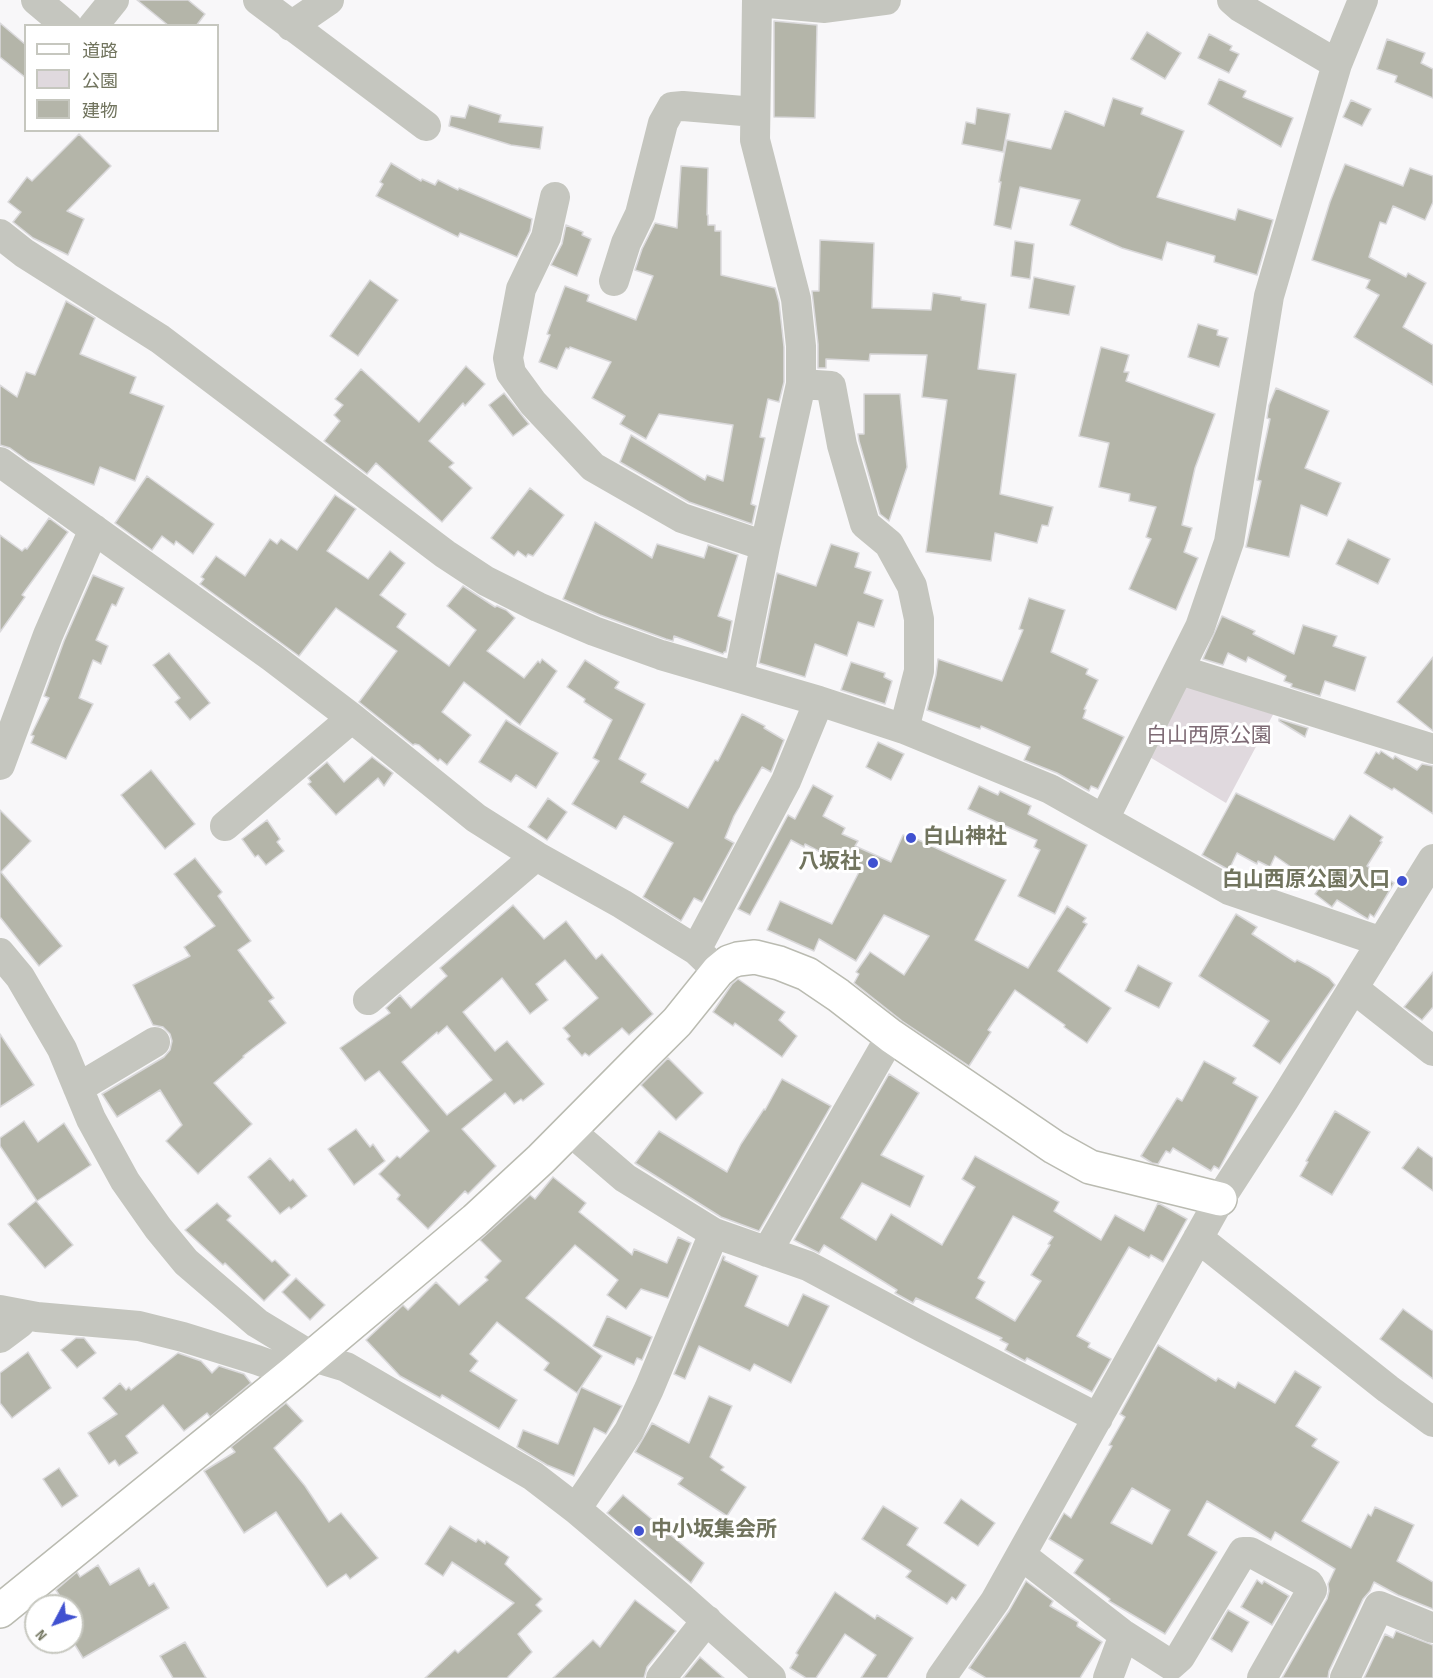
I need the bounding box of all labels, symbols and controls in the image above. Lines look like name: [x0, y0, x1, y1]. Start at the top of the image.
legend: [24, 24, 219, 132]
text: 道路: [82, 41, 118, 62]
text: 公園: [82, 71, 118, 92]
text: 建物: [82, 101, 118, 122]
park label: 白山西原公園: [1146, 724, 1272, 750]
place label: 白山神社: [923, 825, 1007, 851]
marker: 白山神社: [904, 831, 918, 845]
place label: 八坂社: [798, 850, 861, 876]
marker: 八坂社: [866, 856, 880, 870]
place label: 白山西原公園入口: [1222, 868, 1390, 894]
marker: 白山西原公園入口: [1395, 874, 1409, 888]
place label: 中小坂集会所: [651, 1518, 777, 1544]
marker: 中小坂集会所: [632, 1524, 646, 1538]
north arrow: [24, 1594, 84, 1654]
text: N: [32, 1625, 52, 1644]

